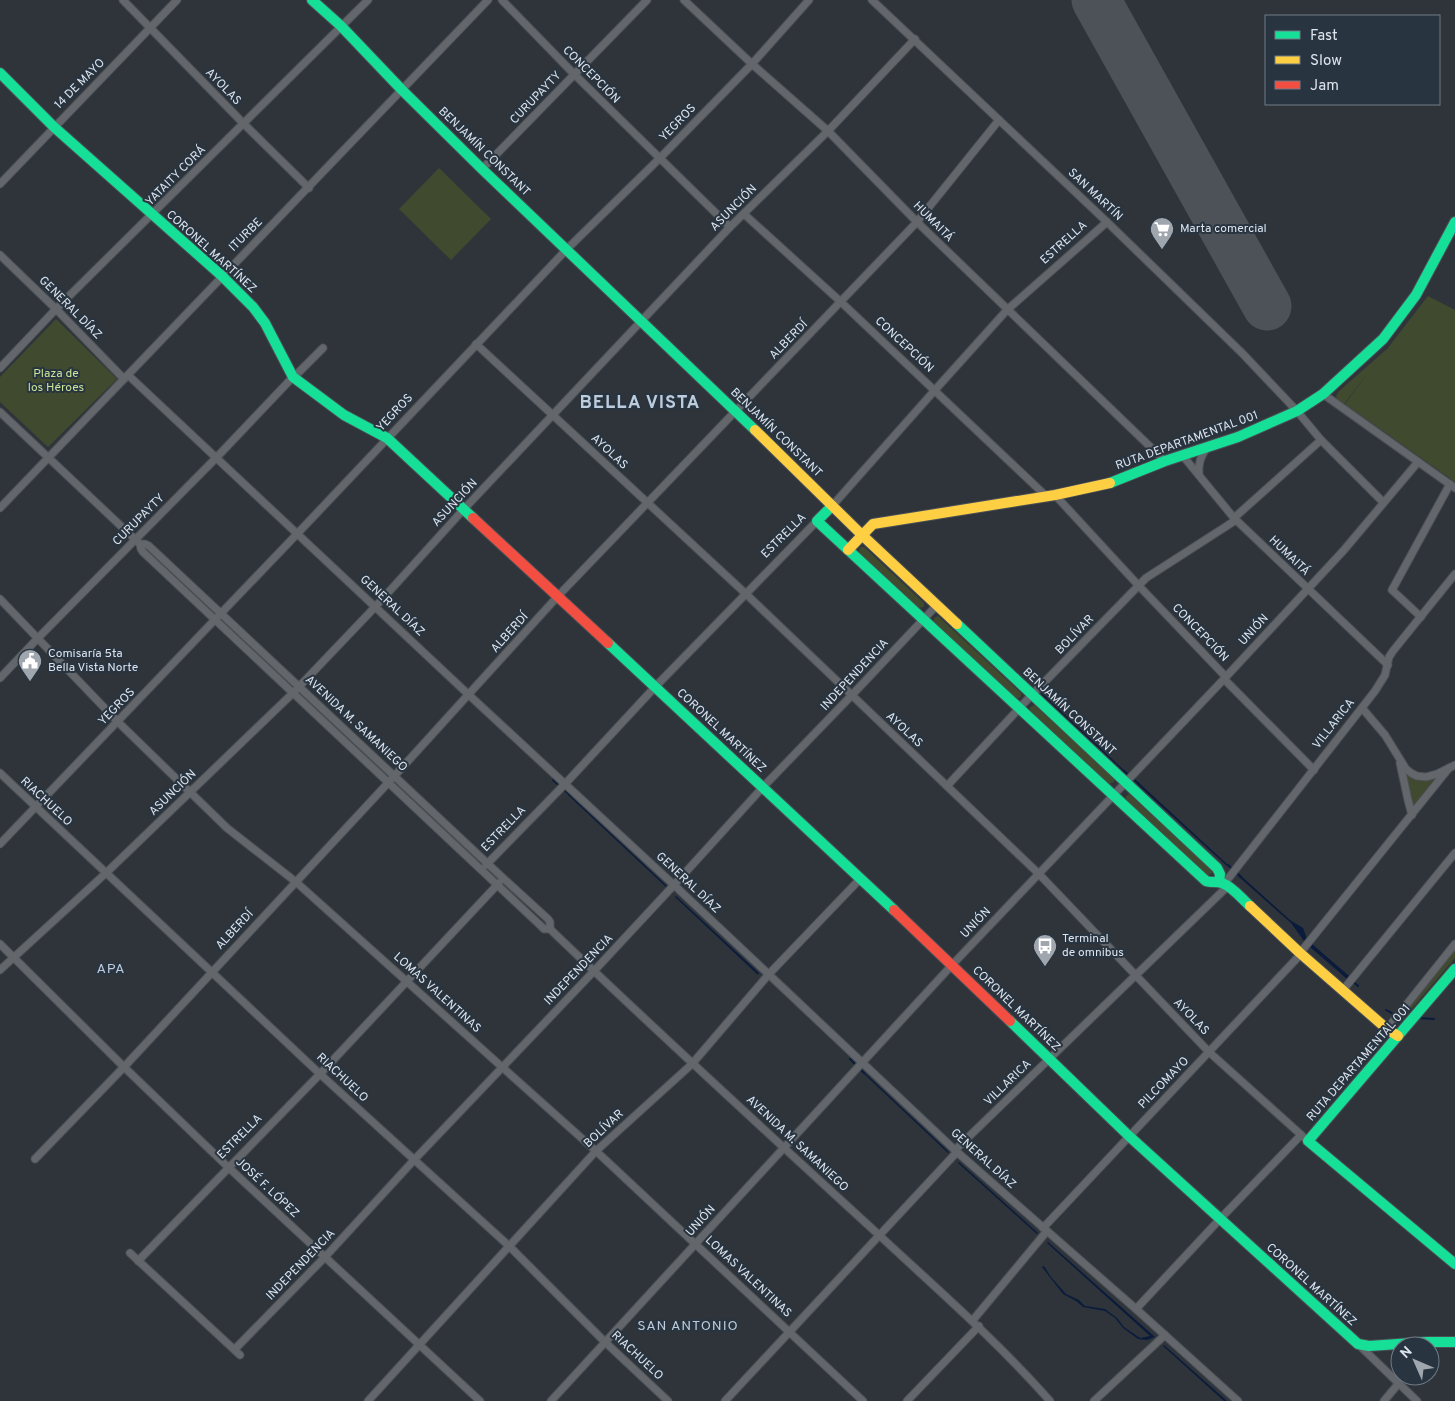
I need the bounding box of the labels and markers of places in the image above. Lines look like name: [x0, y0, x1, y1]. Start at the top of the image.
supermarket icon: Marta comercial: [1149, 216, 1175, 250]
place label: Marta comercial: [1180, 221, 1267, 237]
place label: Comisaría 5ta Bella Vista Norte: [48, 646, 138, 676]
public building icon: Comisaría 5ta Bella Vista Norte: [17, 648, 43, 682]
place label: Terminal de omnibus: [1062, 931, 1124, 961]
bus stop icon: Terminal de omnibus: [1032, 933, 1058, 967]

